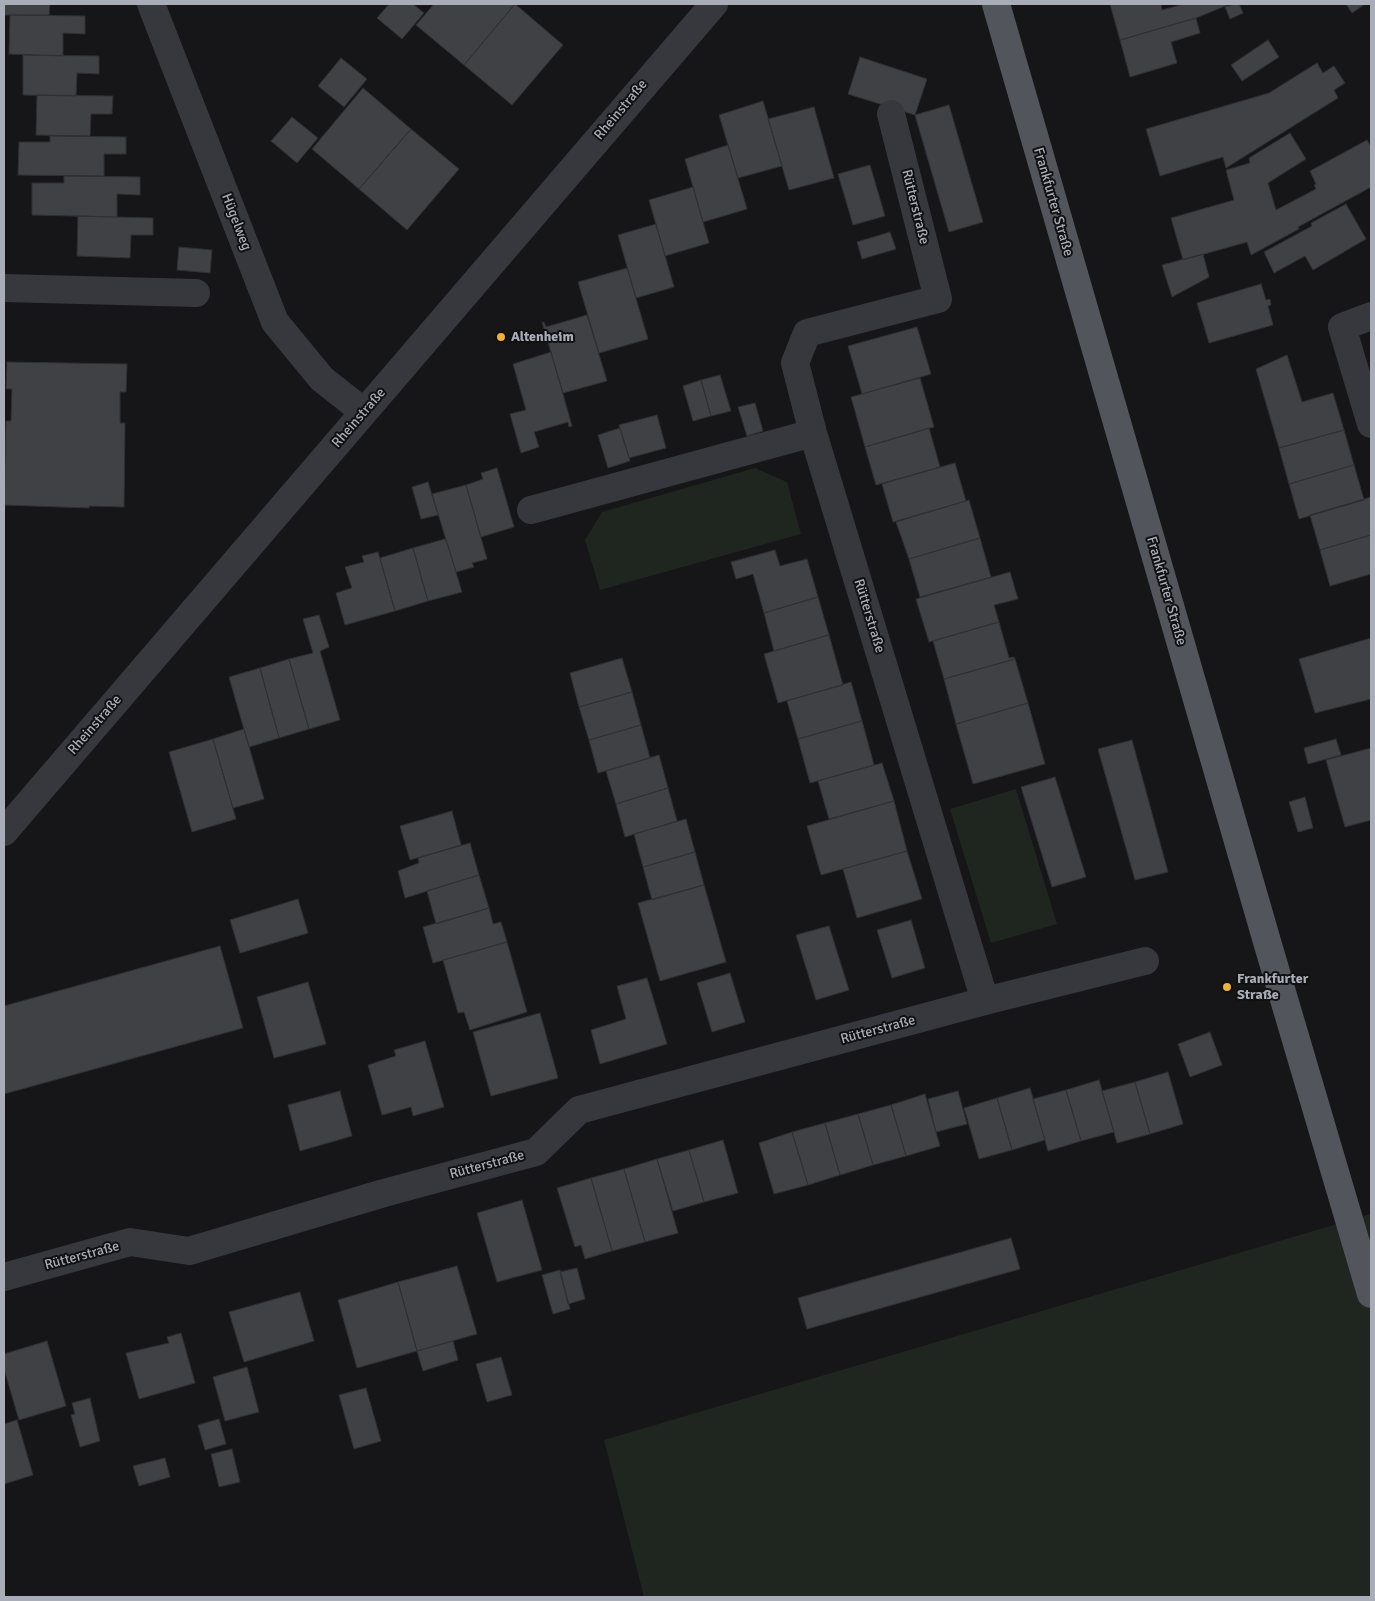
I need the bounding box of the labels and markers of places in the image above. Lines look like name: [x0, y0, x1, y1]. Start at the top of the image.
place label: Altenheim: [511, 329, 574, 345]
marker: Altenheim: [495, 331, 507, 343]
place label: Frankfurter Straße: [1237, 971, 1308, 1004]
marker: Frankfurter Straße: [1221, 981, 1233, 993]

